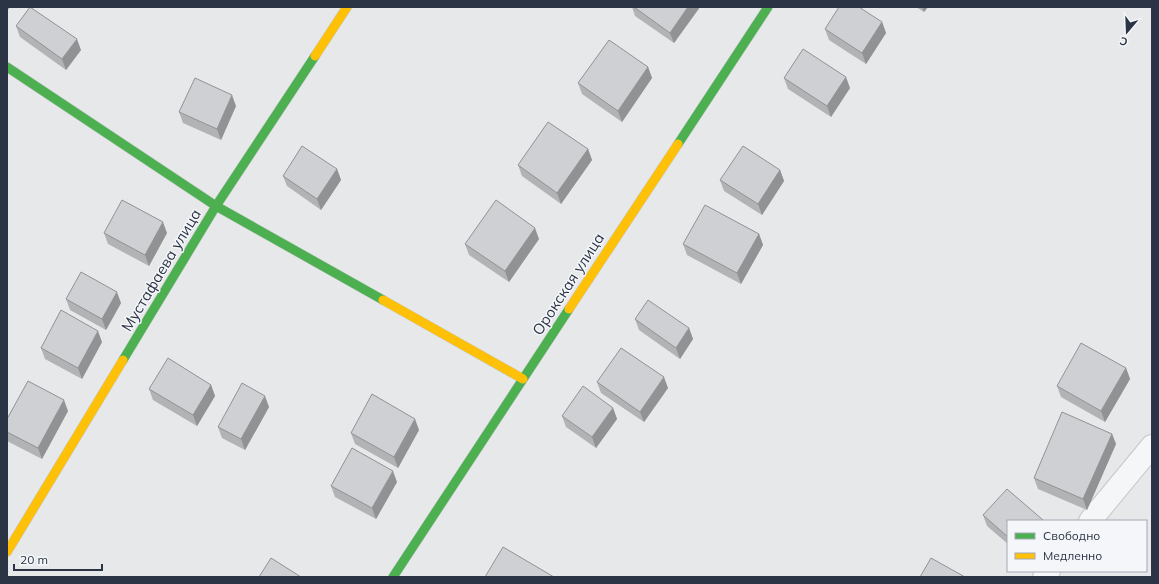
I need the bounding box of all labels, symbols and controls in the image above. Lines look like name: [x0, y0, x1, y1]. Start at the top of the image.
north arrow: [1107, 12, 1147, 52]
text: С: [1117, 33, 1130, 49]
street label: Мустафаева улица: [117, 205, 205, 335]
street label: Орокская улица: [528, 229, 608, 339]
legend: [1007, 520, 1147, 572]
text: Свободно: [1043, 528, 1100, 543]
scale bar: [14, 546, 102, 572]
text: Медленно: [1043, 548, 1102, 563]
text: 20 m: [20, 552, 48, 567]

